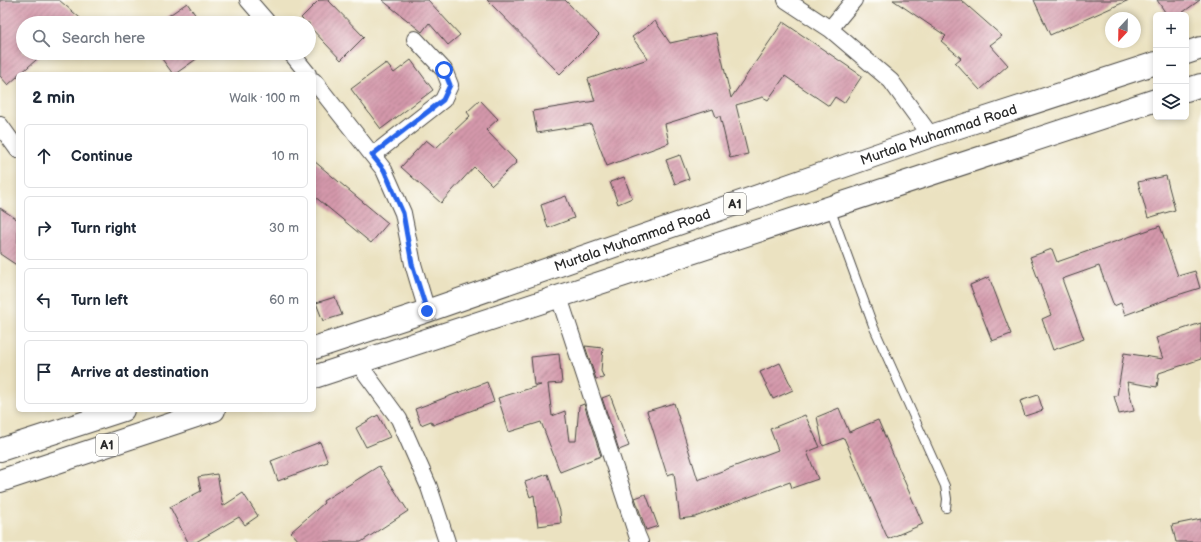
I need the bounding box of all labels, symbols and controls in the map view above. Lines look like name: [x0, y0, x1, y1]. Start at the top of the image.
north arrow: [1105, 12, 1141, 48]
map controls: [1153, 12, 1189, 120]
button: +: [1153, 12, 1189, 48]
search box: [16, 16, 316, 60]
icon: search: [30, 27, 52, 49]
text: Search here: [62, 29, 145, 48]
button: −: [1153, 48, 1189, 84]
route start: [435, 61, 453, 79]
button: layers: [1153, 84, 1189, 120]
text: 2 min: [32, 88, 75, 108]
text: Walk · 100 m: [229, 90, 300, 106]
street label: Murtala Muhammad Road: [858, 100, 1019, 168]
icon: ahead: [33, 145, 55, 167]
text: Continue: [71, 147, 133, 166]
text: 10 m: [272, 148, 299, 164]
road number: A1: [724, 193, 746, 215]
street label: Murtala Muhammad Road: [552, 205, 712, 275]
icon: right: [33, 217, 55, 239]
text: Turn right: [71, 219, 136, 238]
text: 30 m: [269, 220, 299, 236]
icon: left: [33, 289, 55, 311]
text: Turn left: [71, 291, 128, 310]
text: 60 m: [269, 292, 299, 308]
route end: [418, 302, 436, 320]
icon: arrive: [33, 361, 55, 383]
text: Arrive at destination: [71, 363, 209, 382]
road number: A1: [96, 434, 118, 456]

